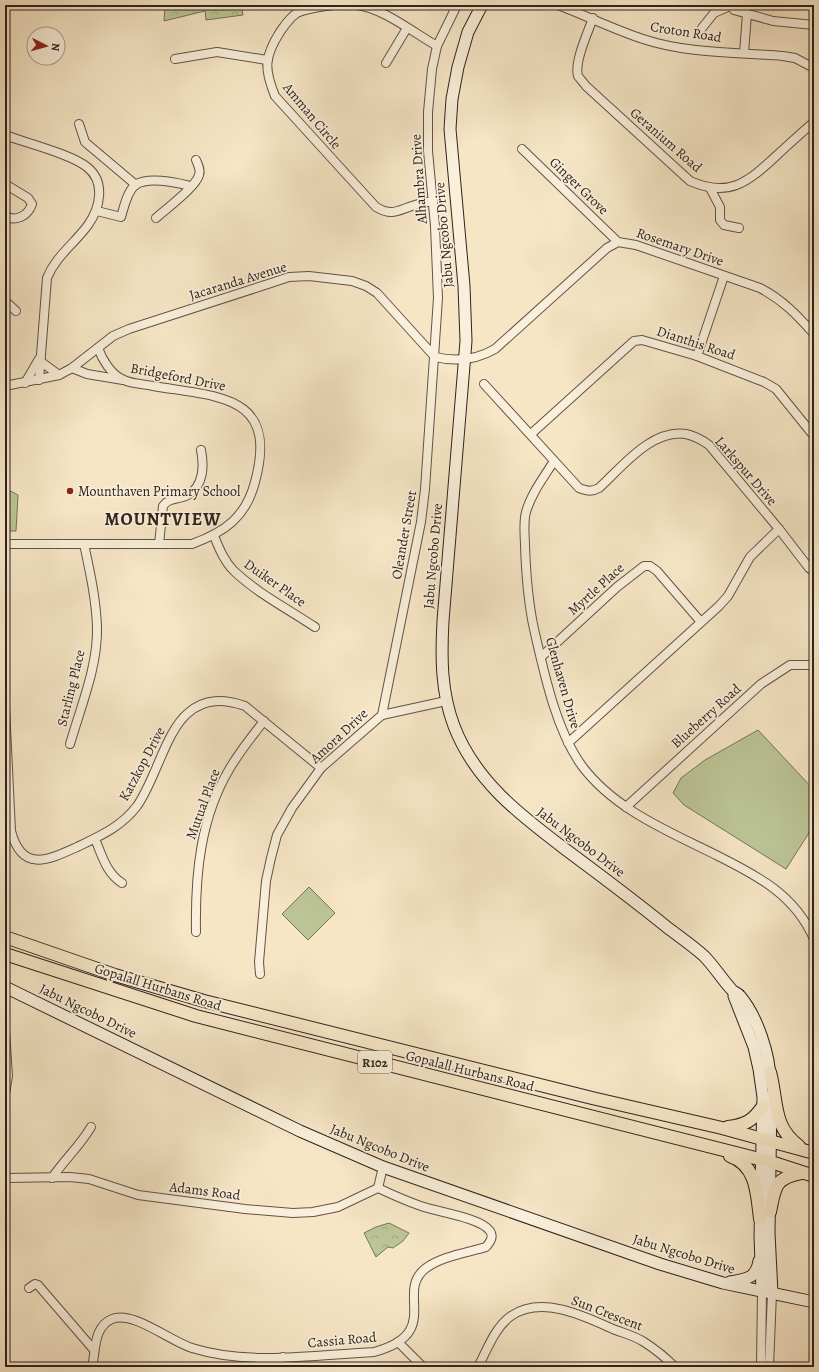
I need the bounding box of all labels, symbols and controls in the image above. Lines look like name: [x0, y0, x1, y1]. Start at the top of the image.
street label: Croton Road: [649, 17, 723, 47]
north arrow: [26, 26, 66, 66]
text: N: [48, 42, 63, 52]
street label: Amman Circle: [278, 78, 345, 153]
street label: Geranium Road: [626, 103, 706, 177]
street label: Alhambra Drive: [406, 133, 432, 226]
street label: Ginger Grove: [545, 153, 613, 219]
street label: Jabu Ngcobo Drive: [430, 181, 458, 289]
street label: Rosemary Drive: [634, 223, 726, 271]
street label: Jacaranda Avenue: [187, 257, 289, 305]
street label: Dianthis Road: [654, 321, 738, 365]
street label: Bridgeford Drive: [129, 358, 227, 396]
street label: Larkspur Drive: [711, 432, 781, 510]
place label: Mounthaven Primary School: [78, 482, 241, 501]
marker: Mounthaven Primary School: [65, 486, 75, 496]
street label: Oleander Street: [387, 489, 421, 581]
street label: Jabu Ngcobo Drive: [419, 502, 447, 610]
district label: MOUNTVIEW: [105, 507, 221, 531]
street label: Duiker Place: [240, 555, 310, 611]
street label: Myrtle Place: [564, 559, 628, 619]
street label: Glenhaven Drive: [541, 635, 585, 731]
street label: Starling Place: [52, 648, 90, 728]
street label: Blueberry Road: [667, 679, 745, 753]
street label: Amora Drive: [305, 704, 372, 768]
street label: Katzkop Drive: [114, 724, 170, 804]
street label: Mutual Place: [181, 766, 225, 842]
street label: Jabu Ngcobo Drive: [533, 803, 629, 881]
street label: Gopalall Hurbans Road: [92, 959, 224, 1015]
street label: Jabu Ngcobo Drive: [36, 979, 140, 1043]
street label: Gopalall Hurbans Road: [404, 1046, 537, 1096]
road number: R102: [358, 1051, 392, 1073]
street label: Jabu Ngcobo Drive: [327, 1119, 433, 1177]
street label: Adams Road: [168, 1177, 242, 1205]
street label: Jabu Ngcobo Drive: [631, 1229, 737, 1279]
street label: Sun Crescent: [568, 1291, 646, 1336]
street label: Cassia Road: [307, 1327, 378, 1352]

